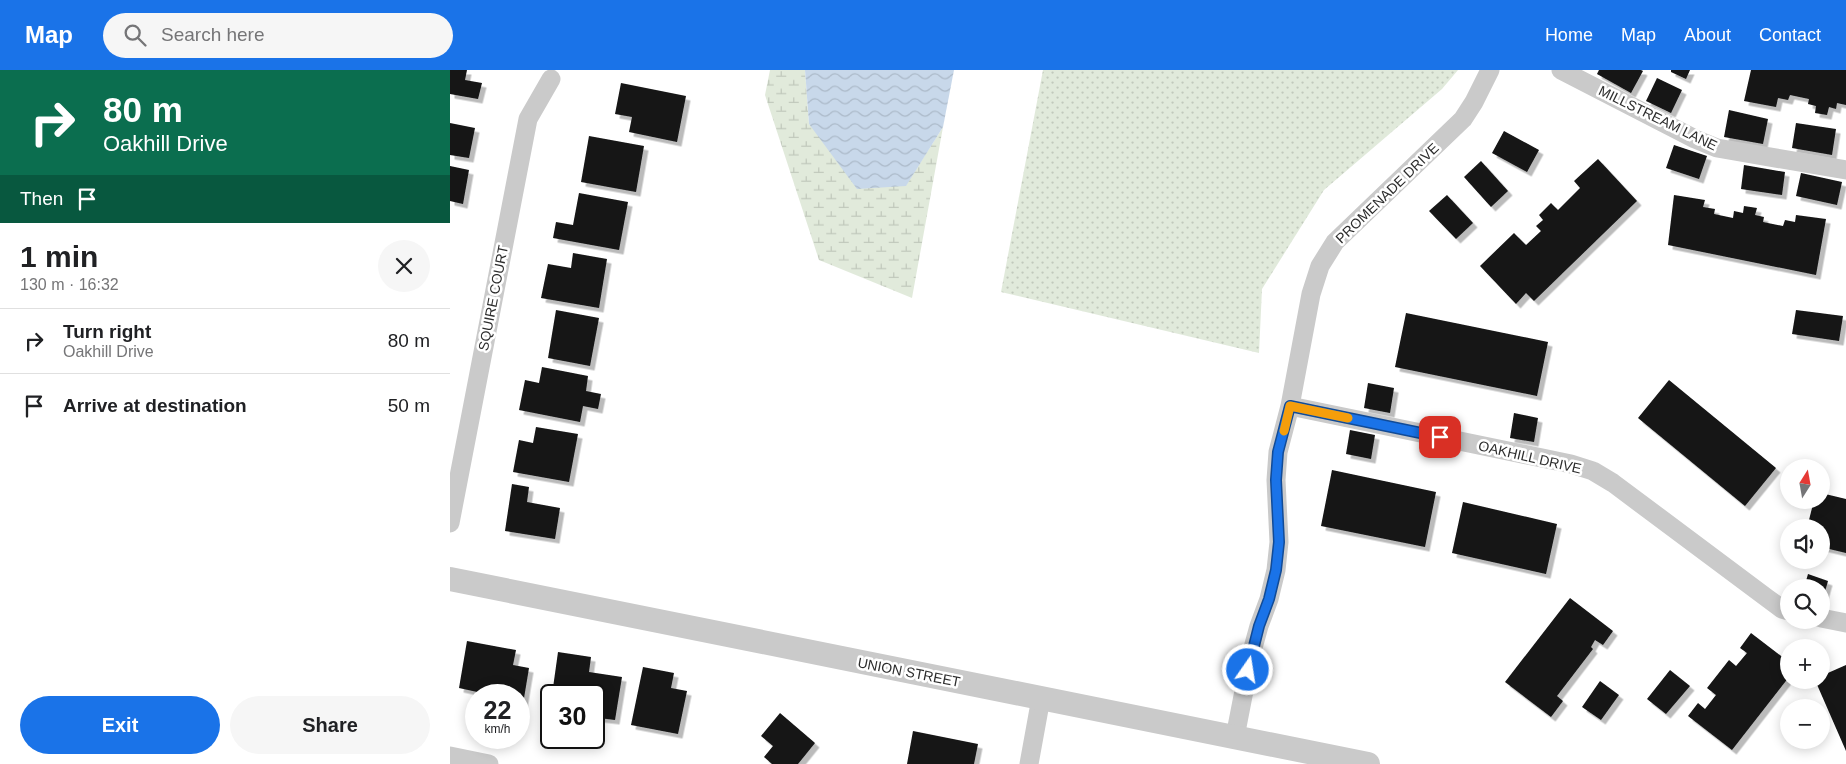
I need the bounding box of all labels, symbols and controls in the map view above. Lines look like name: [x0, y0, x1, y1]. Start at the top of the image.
search box: [103, 13, 453, 58]
text: Map: [25, 21, 73, 48]
icon: search: [121, 21, 149, 49]
text: Search here: [161, 24, 265, 45]
text: Home: [1545, 25, 1593, 45]
text: Map: [1621, 25, 1656, 45]
text: About: [1684, 25, 1731, 45]
text: Contact: [1759, 25, 1821, 45]
street label: MILLSTREAM LANE: [1596, 82, 1720, 154]
icon: right: [20, 90, 85, 155]
text: 80 m: [103, 90, 183, 129]
text: Oakhill Drive: [103, 131, 228, 156]
street label: PROMENADE DRIVE: [1332, 140, 1442, 246]
icon: arrive: [73, 185, 101, 213]
text: Then: [20, 188, 63, 209]
text: 1 min: [20, 240, 98, 273]
button: close: [378, 240, 430, 292]
street label: SQUIRE COURT: [475, 243, 511, 352]
text: 130 m · 16:32: [20, 276, 119, 293]
text: Turn right: [63, 321, 151, 342]
icon: right: [20, 327, 48, 355]
text: 80 m: [388, 330, 430, 351]
text: Oakhill Drive: [63, 343, 154, 360]
icon: arrive: [20, 392, 48, 420]
text: Arrive at destination: [63, 395, 247, 416]
text: 50 m: [388, 395, 430, 416]
pin: [1419, 416, 1461, 458]
icon: arrive: [1426, 423, 1454, 451]
street label: OAKHILL DRIVE: [1477, 437, 1583, 477]
north arrow: [1780, 459, 1830, 509]
map controls: [1780, 459, 1830, 749]
button: sound: [1780, 519, 1830, 569]
button: search: [1780, 579, 1830, 629]
button: +: [1780, 639, 1830, 689]
position arrow: [1221, 643, 1273, 695]
street label: UNION STREET: [856, 654, 962, 690]
speed limit sign: 30: [540, 684, 605, 749]
button: Exit: [20, 696, 220, 754]
button: Share: [230, 696, 430, 754]
text: 22: [484, 696, 511, 724]
button: −: [1780, 699, 1830, 749]
text: km/h: [484, 722, 511, 736]

